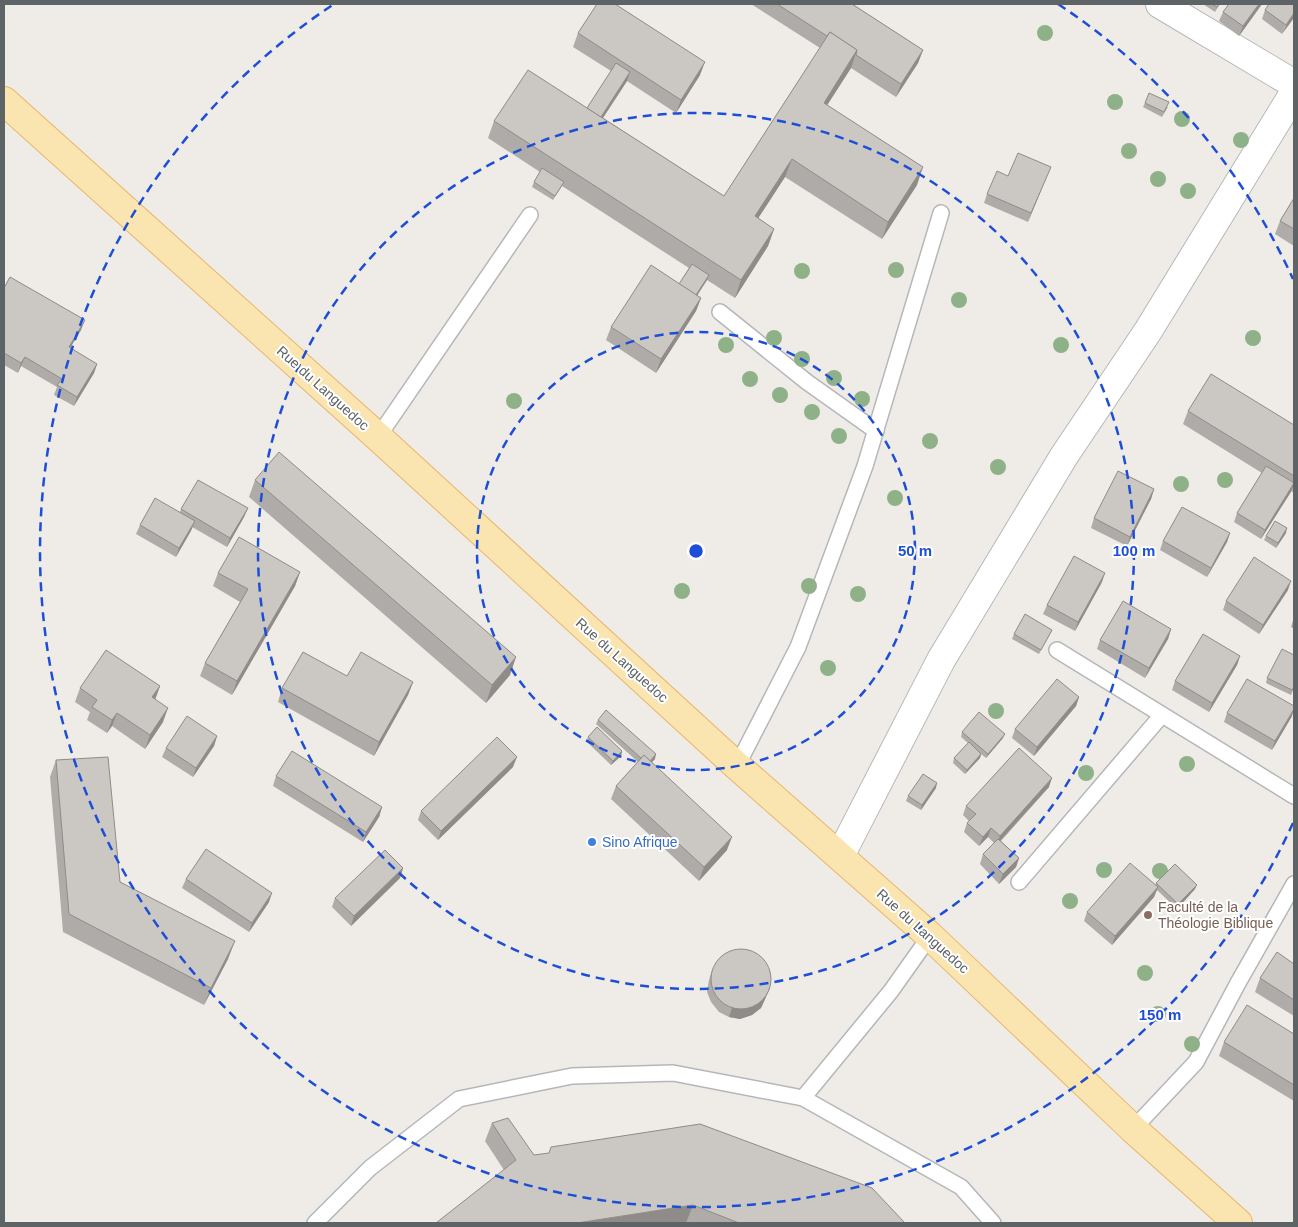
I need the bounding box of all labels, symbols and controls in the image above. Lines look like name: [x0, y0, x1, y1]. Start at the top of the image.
street label: Rue du Languedoc: [274, 342, 372, 434]
centre of rings: [687, 542, 705, 560]
text: 50 m: [898, 542, 932, 559]
text: 100 m: [1113, 542, 1155, 559]
street label: Rue du Languedoc: [573, 614, 671, 706]
place label: Sino Afrique: [602, 834, 678, 850]
marker: Sino Afrique: [586, 836, 598, 848]
street label: Rue du Languedoc: [874, 885, 972, 977]
place label: Faculté de la Théologie Biblique: [1158, 899, 1273, 931]
marker: Faculté de la Théologie Biblique: [1142, 909, 1154, 921]
text: 150 m: [1139, 1006, 1181, 1023]

